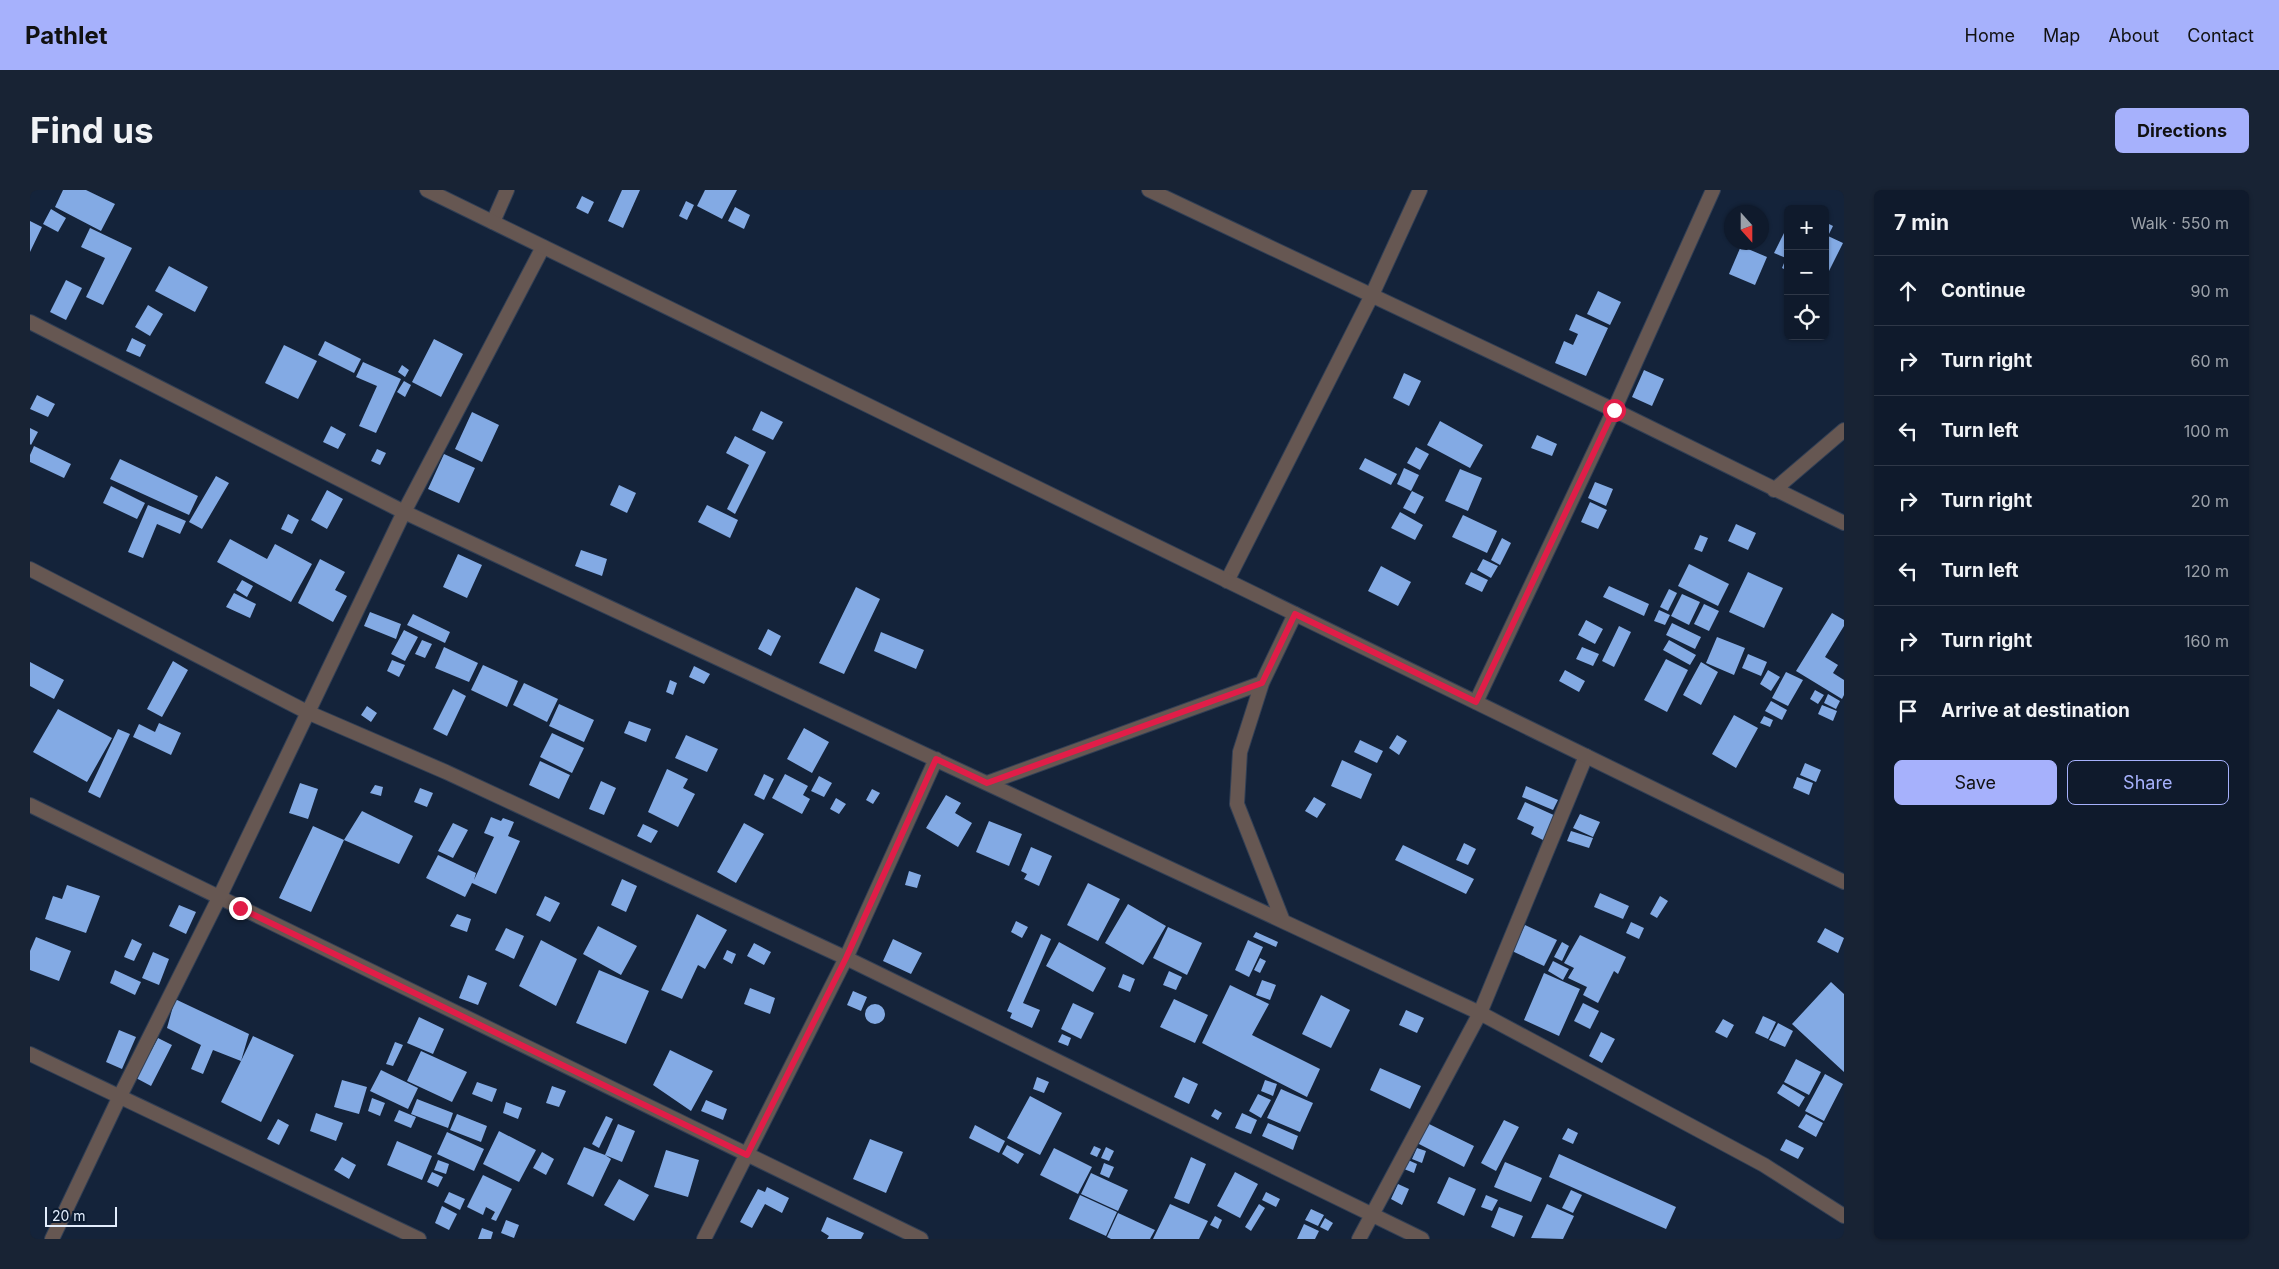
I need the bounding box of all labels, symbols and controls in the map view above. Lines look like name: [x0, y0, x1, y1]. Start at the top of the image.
text: Pathlet: [25, 21, 108, 50]
text: Home: [1965, 25, 2015, 46]
text: Map: [2043, 25, 2080, 46]
text: About: [2108, 25, 2159, 46]
text: Contact: [2187, 25, 2254, 46]
button: Directions: [2115, 108, 2249, 153]
text: Find us: [30, 109, 154, 151]
north arrow: [1724, 205, 1769, 250]
map controls: [1784, 205, 1829, 340]
button: +: [1784, 205, 1829, 250]
text: 7 min: [1894, 210, 1949, 235]
text: Walk · 550 m: [2131, 213, 2229, 233]
button: −: [1784, 250, 1829, 295]
icon: ahead: [1894, 277, 1922, 305]
text: Continue: [1941, 279, 2026, 302]
text: 90 m: [2190, 281, 2229, 301]
button: locate: [1784, 295, 1829, 340]
icon: right: [1894, 347, 1922, 375]
text: Turn right: [1941, 349, 2032, 372]
text: 60 m: [2190, 351, 2229, 371]
route start: [1603, 399, 1626, 422]
icon: left: [1894, 417, 1922, 445]
text: Turn left: [1941, 419, 2019, 442]
text: 100 m: [2184, 421, 2229, 441]
icon: right: [1894, 487, 1922, 515]
text: Turn right: [1941, 489, 2032, 512]
text: 20 m: [2191, 491, 2229, 511]
icon: left: [1894, 557, 1922, 585]
text: Turn left: [1941, 559, 2019, 582]
text: 120 m: [2184, 561, 2229, 581]
icon: right: [1894, 627, 1922, 655]
text: Turn right: [1941, 629, 2032, 652]
text: 160 m: [2184, 631, 2229, 651]
icon: arrive: [1894, 697, 1922, 725]
text: Arrive at destination: [1941, 699, 2130, 722]
button: Save: [1894, 760, 2057, 805]
button: Share: [2067, 760, 2229, 805]
route end: [229, 897, 252, 920]
scale bar: [45, 1204, 118, 1227]
text: 20 m: [52, 1207, 86, 1224]

